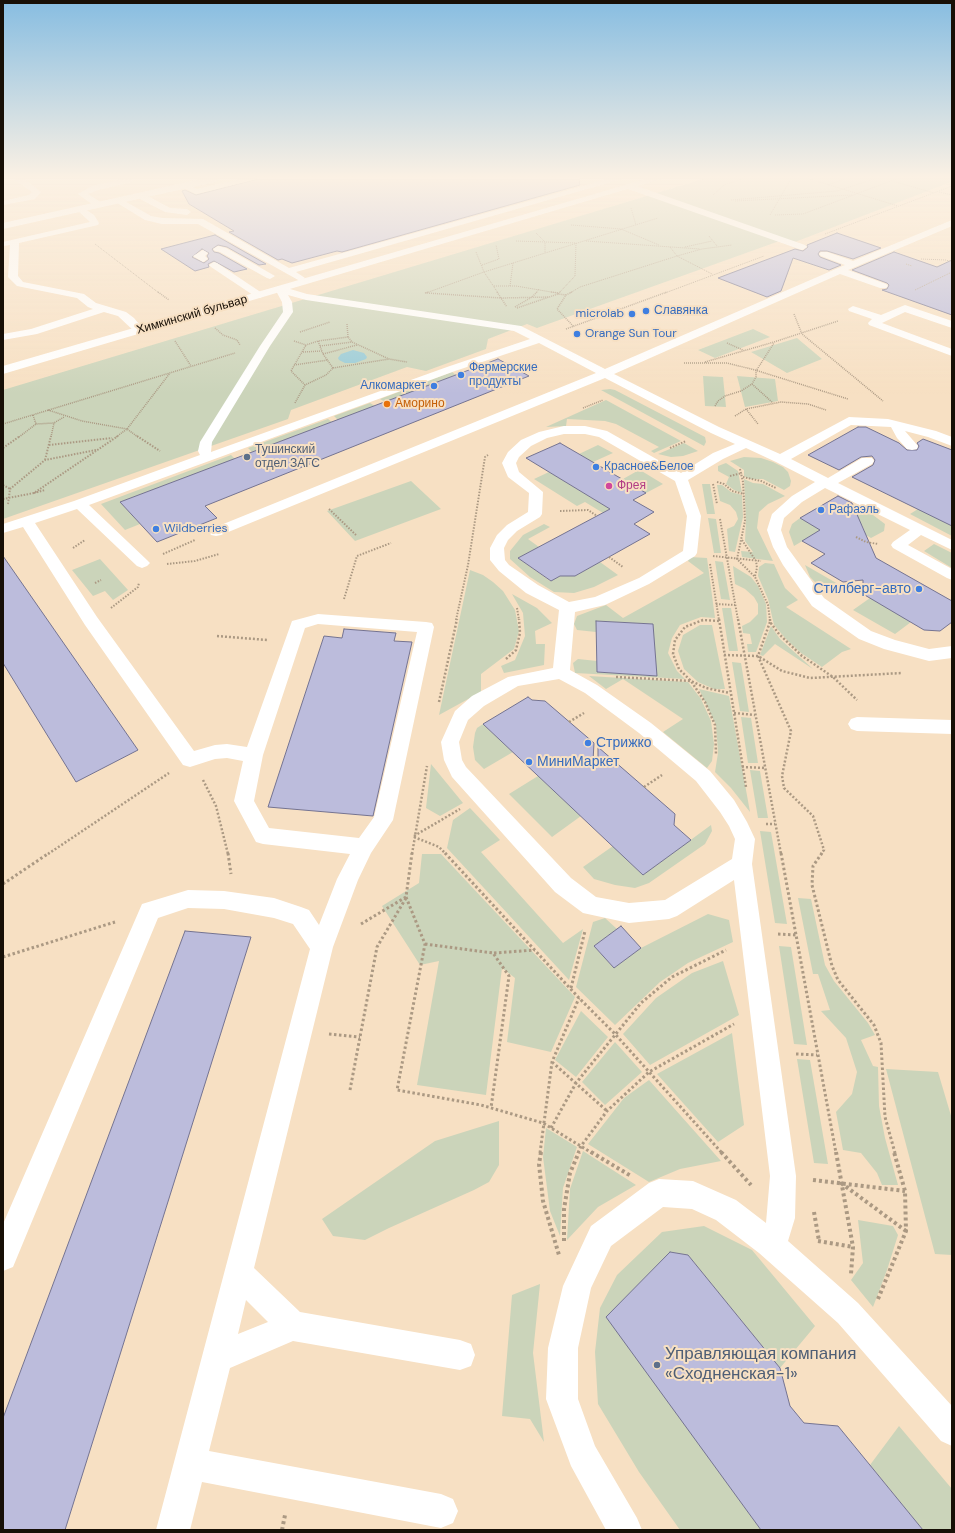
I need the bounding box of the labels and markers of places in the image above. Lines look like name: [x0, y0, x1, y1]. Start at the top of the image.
place label: Славянка: [654, 304, 708, 318]
marker: Славянка: [641, 306, 651, 316]
place label: microlab: [576, 307, 624, 321]
marker: microlab: [627, 309, 637, 319]
place label: Orange Sun Tour: [585, 327, 677, 341]
marker: Orange Sun Tour: [572, 329, 582, 339]
place label: Фермерские продукты: [469, 361, 538, 389]
marker: Фермерские продукты: [456, 370, 466, 380]
place label: Алкомаркет: [360, 379, 426, 393]
marker: Алкомаркет: [429, 381, 439, 391]
place label: Аморино: [395, 397, 445, 411]
marker: Аморино: [382, 399, 392, 409]
place label: Тушинский отдел ЗАГС: [255, 443, 320, 471]
marker: Тушинский отдел ЗАГС: [242, 452, 252, 462]
place label: Красное&Белое: [604, 460, 694, 474]
marker: Красное&Белое: [591, 462, 601, 472]
place label: Фрея: [617, 479, 646, 493]
marker: Фрея: [604, 481, 614, 491]
place label: Рафаэль: [829, 503, 879, 517]
marker: Рафаэль: [816, 505, 826, 515]
place label: Wildberries: [164, 522, 228, 536]
marker: Wildberries: [151, 524, 161, 534]
place label: Стилберг-авто: [813, 581, 911, 597]
marker: Стилберг-авто: [914, 584, 924, 594]
place label: Стрижко: [596, 735, 652, 751]
marker: Стрижко: [583, 738, 593, 748]
place label: МиниМаркет: [537, 754, 619, 770]
marker: МиниМаркет: [524, 757, 534, 767]
place label: Управляющая компания «Сходненская-1»: [665, 1345, 856, 1385]
marker: Управляющая компания «Сходненская-1»: [652, 1360, 662, 1370]

